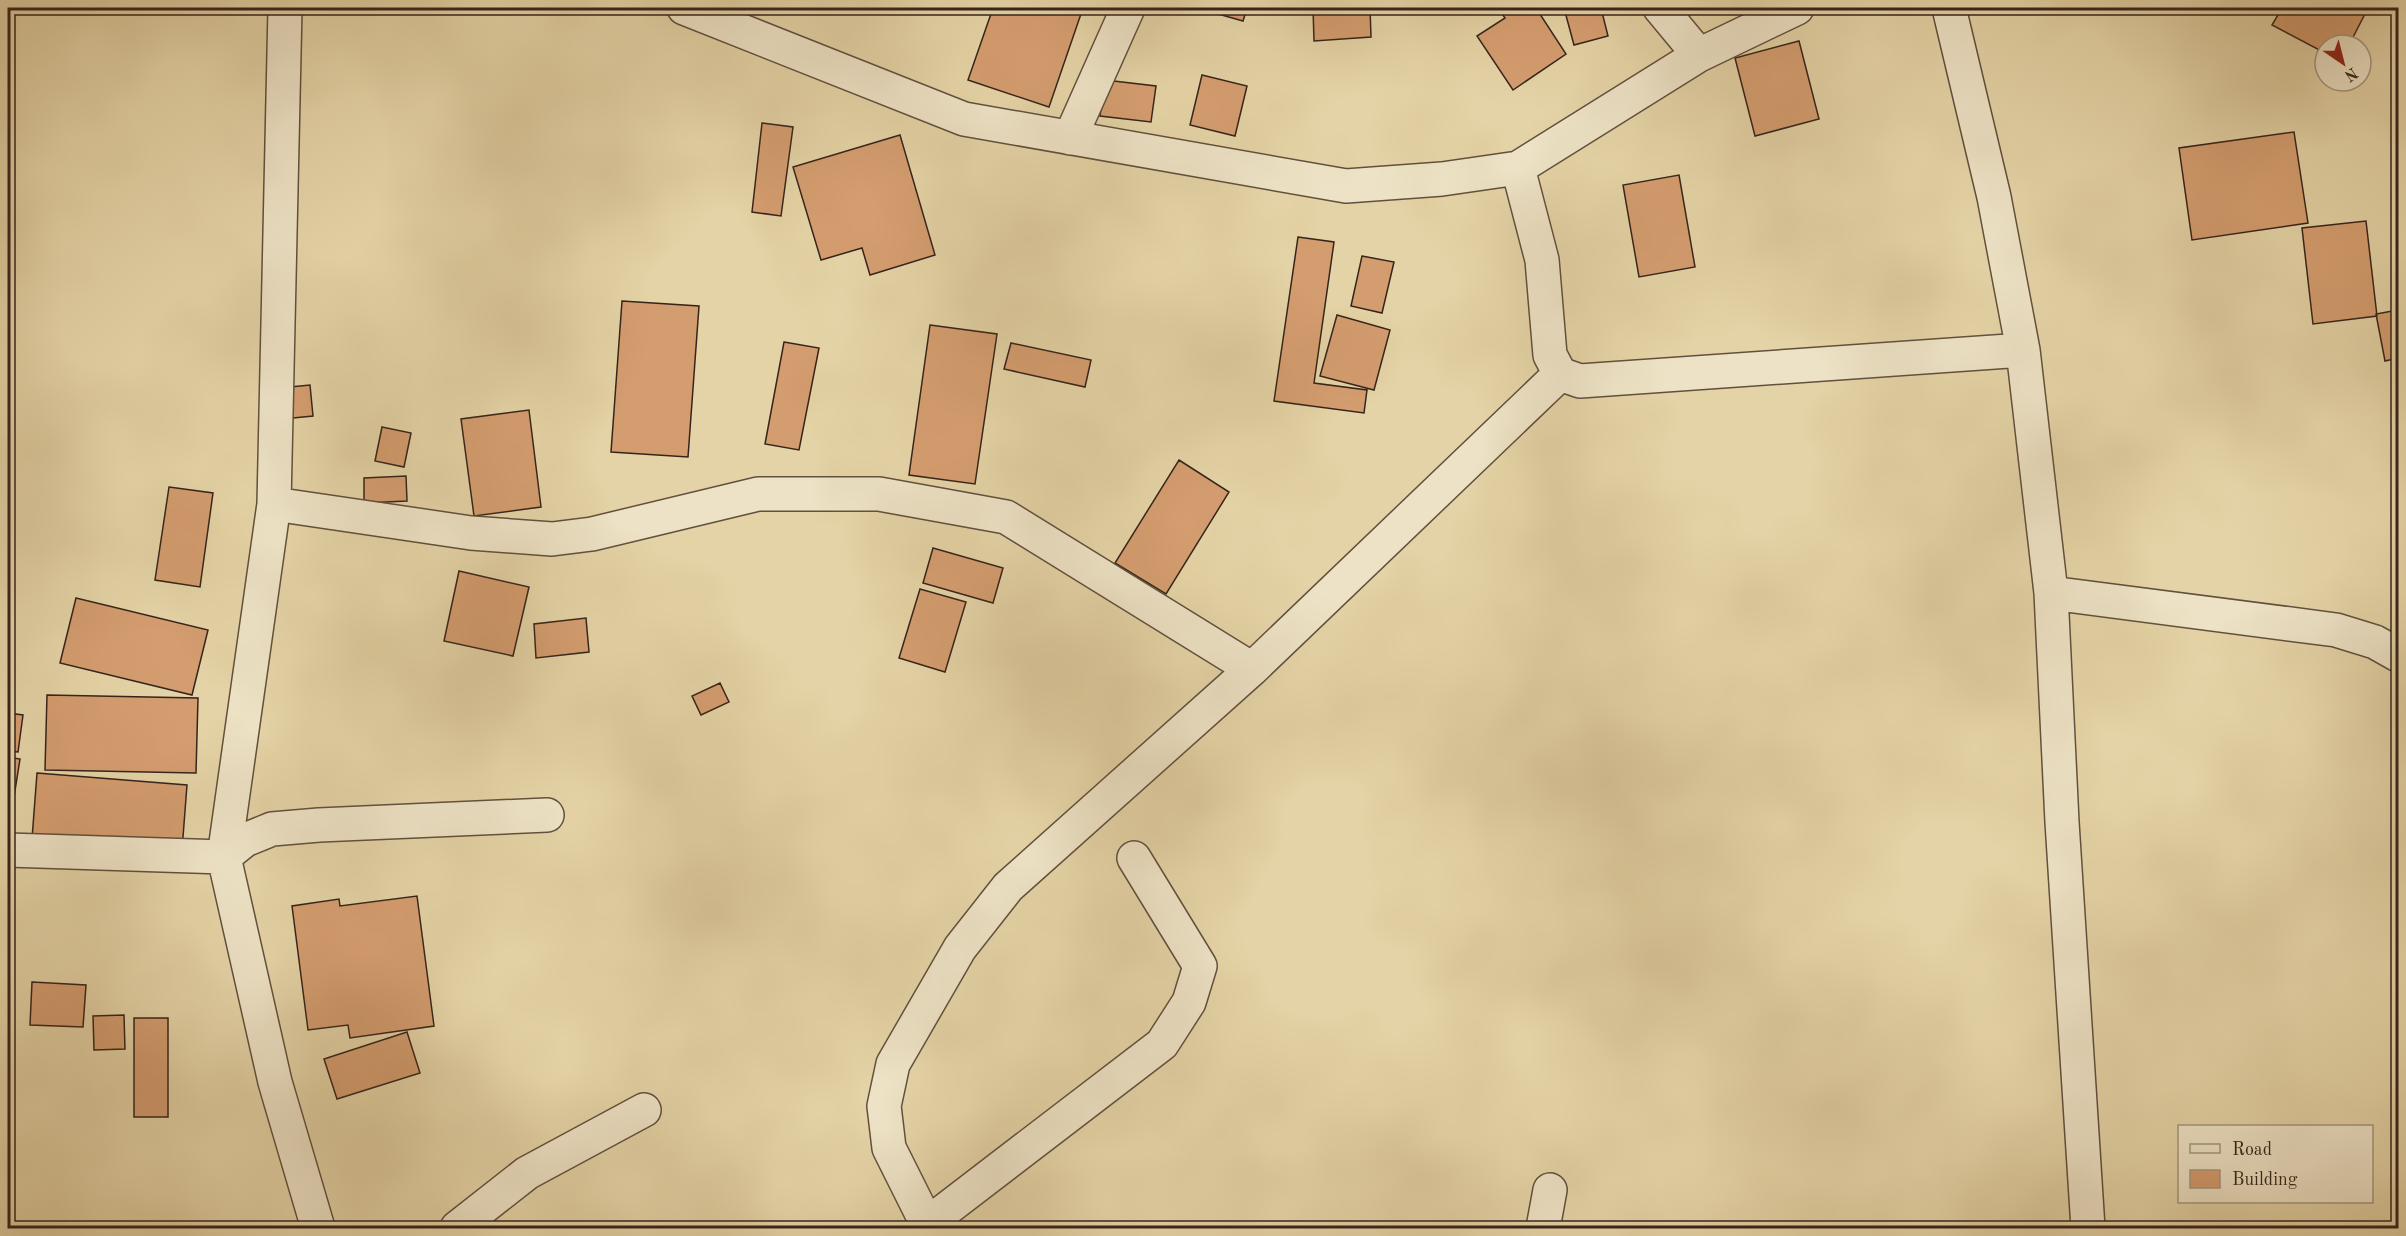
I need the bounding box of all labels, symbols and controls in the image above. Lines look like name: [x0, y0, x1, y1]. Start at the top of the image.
north arrow: [2313, 33, 2373, 93]
text: N: [2340, 64, 2360, 84]
legend: [2178, 1125, 2373, 1203]
text: Road: [2232, 1141, 2272, 1159]
text: Building: [2232, 1171, 2298, 1189]

